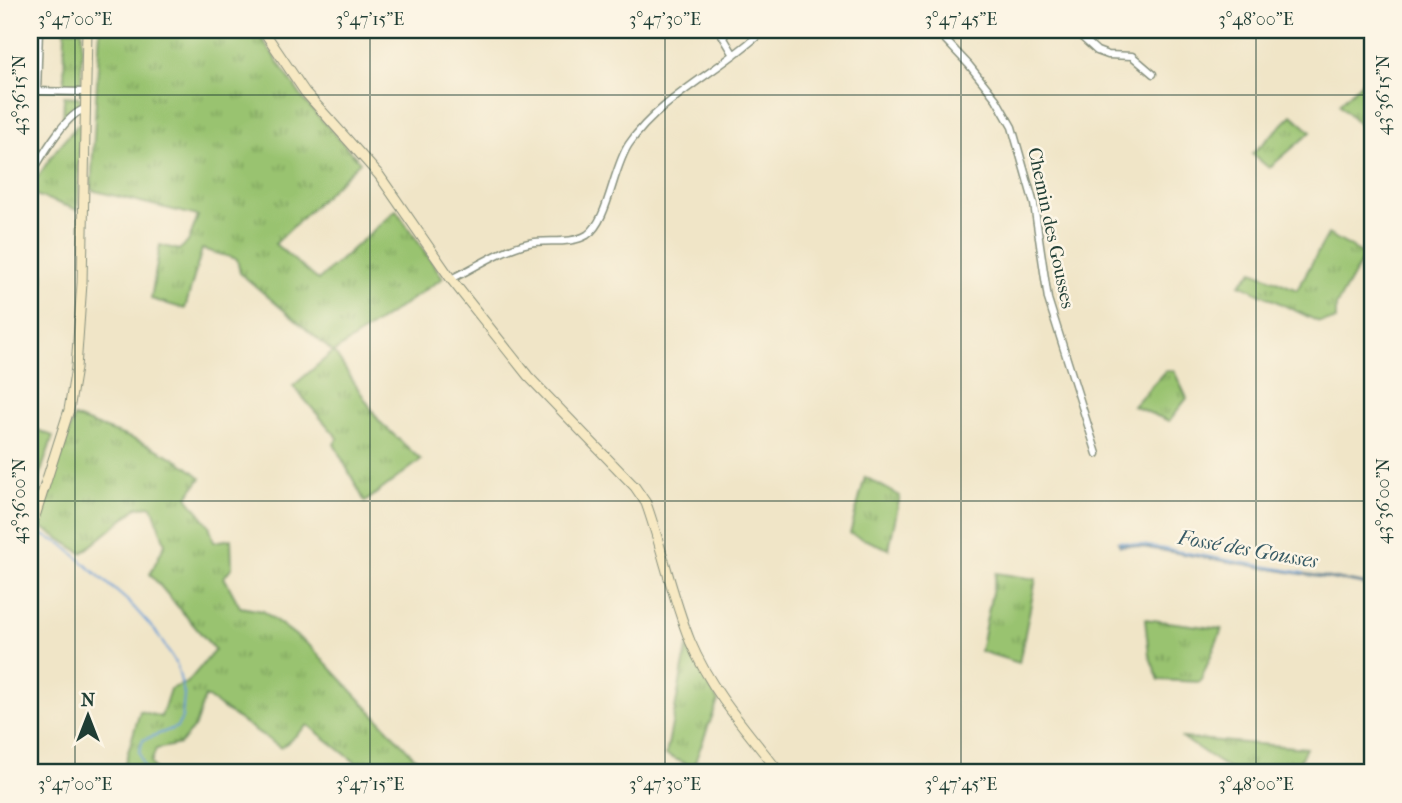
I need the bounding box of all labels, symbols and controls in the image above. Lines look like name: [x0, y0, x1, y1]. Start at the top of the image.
text: 3°47'00"E: [38, 9, 112, 30]
text: 3°47'15"E: [336, 9, 404, 30]
text: 3°47'30"E: [629, 9, 701, 30]
text: 3°47'45"E: [925, 9, 997, 30]
text: 3°48'00"E: [1218, 9, 1294, 30]
text: 43°36'15"N: [9, 54, 30, 135]
text: 43°36'15"N: [1373, 54, 1394, 135]
street label: Chemin des Gousses: [1023, 145, 1079, 311]
text: 43°36'00"N: [9, 458, 30, 544]
text: 43°36'00"N: [1373, 458, 1394, 544]
water label: Fossé des Gousses: [1175, 525, 1320, 573]
north arrow: [52, 680, 122, 750]
text: N: [81, 689, 96, 711]
text: 3°47'00"E: [38, 774, 112, 795]
text: 3°47'15"E: [336, 774, 404, 795]
text: 3°47'30"E: [629, 774, 701, 795]
text: 3°47'45"E: [925, 774, 997, 795]
text: 3°48'00"E: [1218, 774, 1294, 795]

